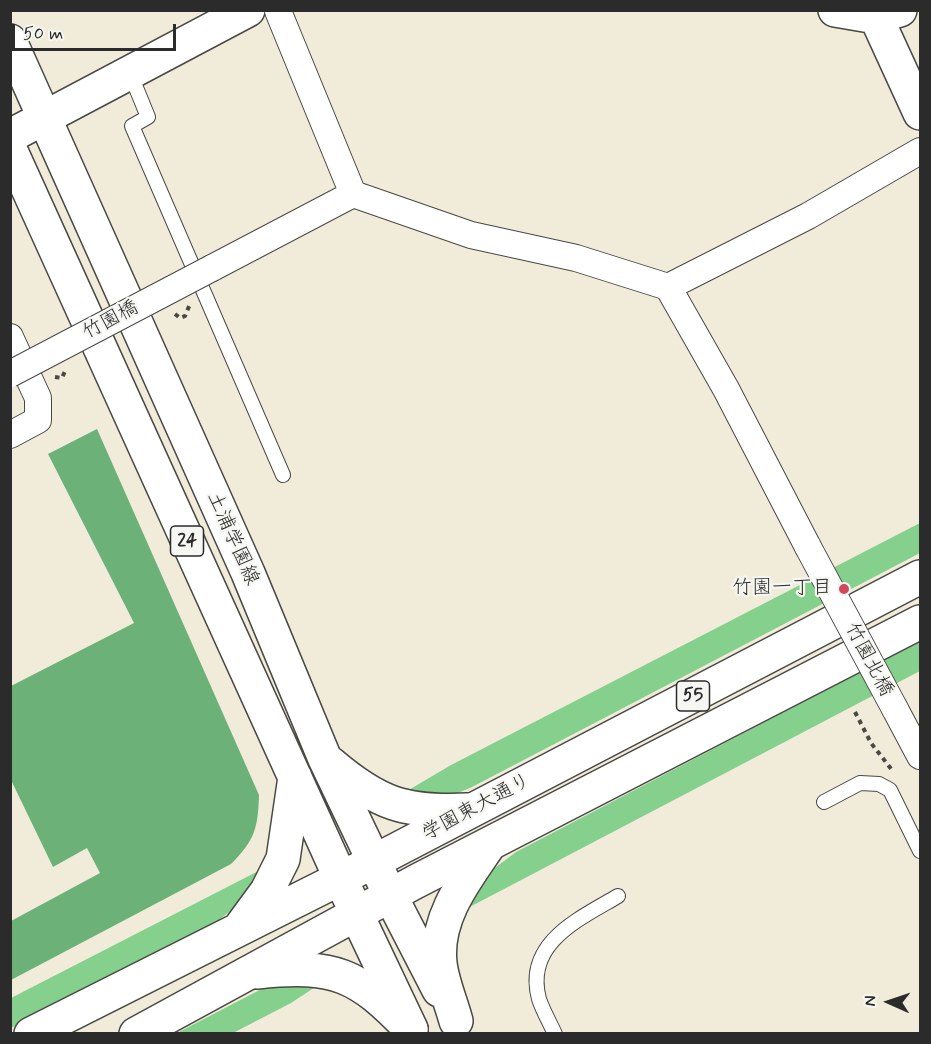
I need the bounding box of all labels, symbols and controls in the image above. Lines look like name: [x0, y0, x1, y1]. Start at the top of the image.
scale bar: [15, 12, 178, 50]
text: 50 m: [23, 22, 63, 46]
street label: 竹園橋: [79, 296, 143, 346]
street label: 土浦学園線: [201, 488, 263, 590]
road number: 24: [170, 526, 204, 556]
place label: 竹園一丁目: [732, 577, 832, 601]
marker: 竹園一丁目: [837, 582, 851, 596]
street label: 竹園北橋: [839, 619, 897, 701]
road number: 55: [676, 681, 710, 711]
street label: 学園東大通り: [418, 769, 536, 847]
north arrow: [859, 972, 919, 1032]
text: N: [860, 995, 881, 1007]

